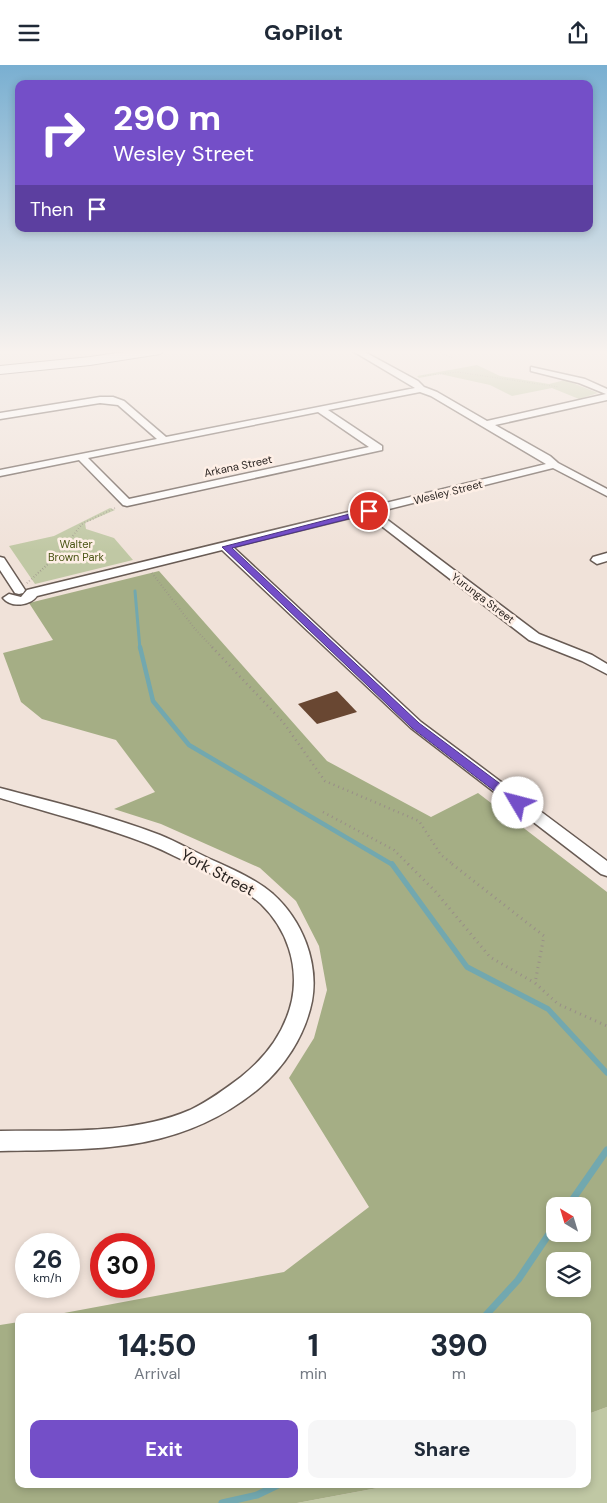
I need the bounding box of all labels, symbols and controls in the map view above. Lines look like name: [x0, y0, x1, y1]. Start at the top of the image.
text: GoPilot: [264, 18, 343, 47]
icon: menu: [15, 19, 43, 47]
icon: share: [564, 19, 592, 47]
text: 290 m: [113, 95, 221, 141]
icon: right: [30, 100, 95, 165]
text: Wesley Street: [113, 139, 254, 168]
icon: arrive: [83, 195, 111, 223]
text: Then: [30, 197, 73, 222]
street label: Arkana Street: [203, 452, 273, 480]
street label: Wesley Street: [412, 477, 484, 507]
pin: [348, 490, 390, 532]
icon: arrive: [355, 497, 383, 525]
park label: Walter Brown Park: [48, 537, 105, 564]
street label: Yurunga Street: [449, 570, 517, 626]
position arrow: [491, 776, 543, 828]
street label: York Street: [177, 844, 258, 901]
north arrow: [546, 1197, 591, 1243]
map controls: [546, 1197, 591, 1297]
speed limit sign: 30: [90, 1233, 155, 1298]
text: 26: [32, 1243, 63, 1276]
button: layers: [546, 1252, 591, 1297]
text: km/h: [33, 1270, 62, 1286]
text: 14:50: [118, 1326, 197, 1365]
text: 1: [308, 1326, 319, 1365]
text: 390: [430, 1326, 488, 1365]
text: Arrival: [134, 1363, 181, 1384]
text: min: [300, 1363, 327, 1384]
text: m: [452, 1363, 466, 1384]
button: Exit: [30, 1420, 298, 1478]
button: Share: [308, 1420, 576, 1478]

